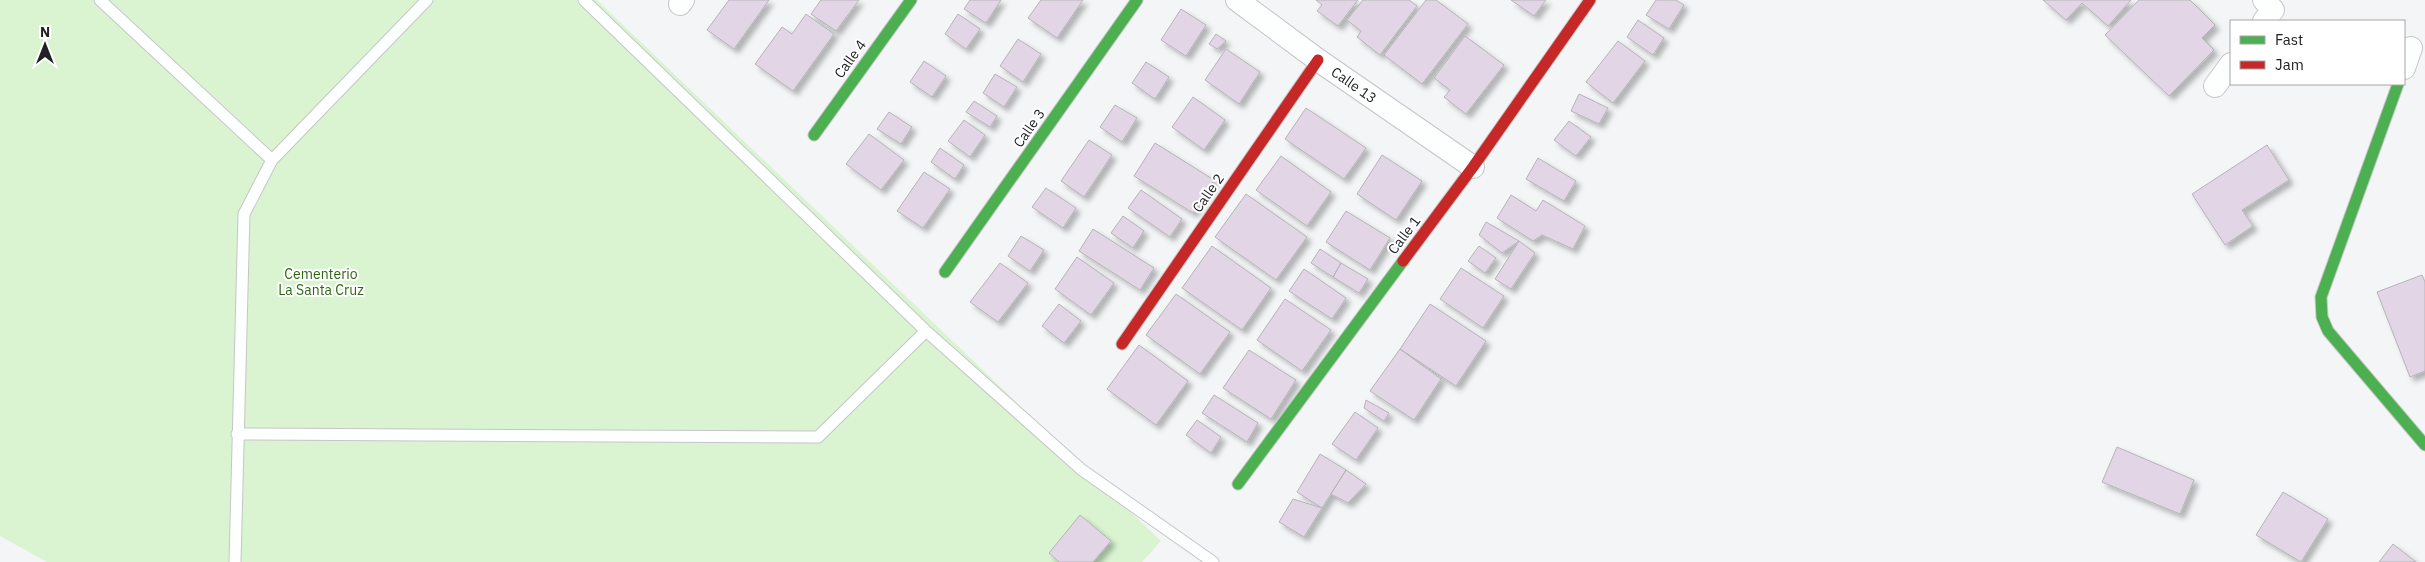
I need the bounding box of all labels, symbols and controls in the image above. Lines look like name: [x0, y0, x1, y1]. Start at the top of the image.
north arrow: [20, 20, 70, 70]
legend: [2230, 20, 2405, 85]
text: N: [40, 23, 50, 41]
text: Fast: [2275, 30, 2303, 49]
street label: Calle 4: [830, 36, 870, 82]
text: Jam: [2275, 55, 2304, 74]
street label: Calle 13: [1328, 63, 1380, 107]
street label: Calle 3: [1009, 105, 1049, 151]
street label: Calle 2: [1188, 170, 1228, 216]
street label: Calle 1: [1384, 212, 1424, 258]
park label: Cementerio La Santa Cruz: [278, 265, 364, 299]

